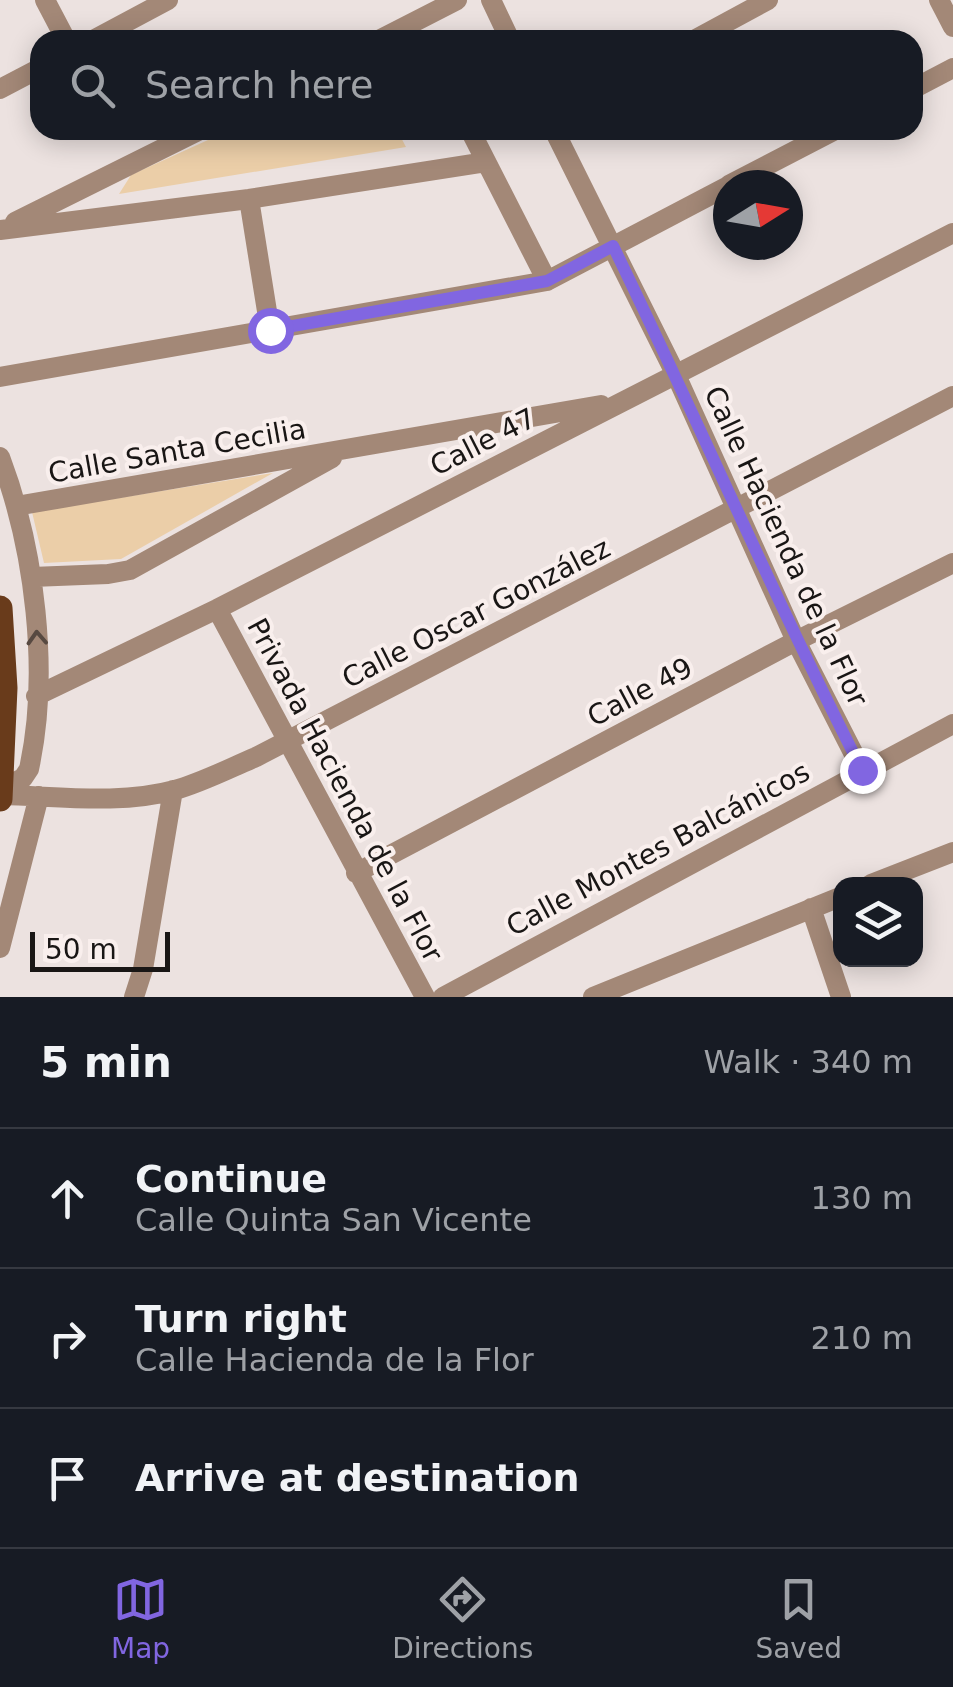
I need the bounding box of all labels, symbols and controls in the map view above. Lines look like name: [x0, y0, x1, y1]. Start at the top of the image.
search box: [30, 30, 923, 140]
icon: search: [65, 58, 120, 113]
text: Search here: [145, 63, 373, 107]
north arrow: [713, 170, 803, 260]
route start: [248, 308, 294, 354]
street label: Calle Hacienda de la Flor: [697, 381, 875, 711]
street label: Calle 47: [425, 401, 541, 483]
street label: Calle Santa Cecilia: [46, 412, 308, 490]
street label: Calle Oscar González: [337, 531, 615, 695]
street label: Privada Hacienda de la Flor: [240, 613, 450, 968]
one-way arrow: [26, 629, 47, 645]
street label: Calle 49: [582, 651, 698, 733]
route end: [840, 748, 886, 794]
street label: Calle Montes Balcánicos: [501, 755, 815, 943]
map controls: [833, 877, 923, 967]
button: layers: [833, 877, 923, 967]
scale bar: [30, 927, 170, 971]
text: 50 m: [45, 933, 117, 966]
text: 5 min: [40, 1038, 172, 1087]
text: Walk · 340 m: [703, 1043, 913, 1081]
text: Continue: [135, 1157, 327, 1201]
icon: ahead: [40, 1171, 95, 1226]
text: 130 m: [811, 1179, 913, 1217]
text: Calle Quinta San Vicente: [135, 1201, 532, 1239]
text: Turn right: [135, 1297, 347, 1341]
icon: right: [40, 1311, 95, 1366]
text: 210 m: [811, 1319, 913, 1357]
text: Calle Hacienda de la Flor: [135, 1341, 534, 1379]
icon: arrive: [40, 1451, 95, 1506]
text: Arrive at destination: [135, 1456, 580, 1500]
tab: Map: [111, 1572, 170, 1665]
tab: Directions: [392, 1572, 533, 1665]
tab: Saved: [755, 1572, 842, 1665]

